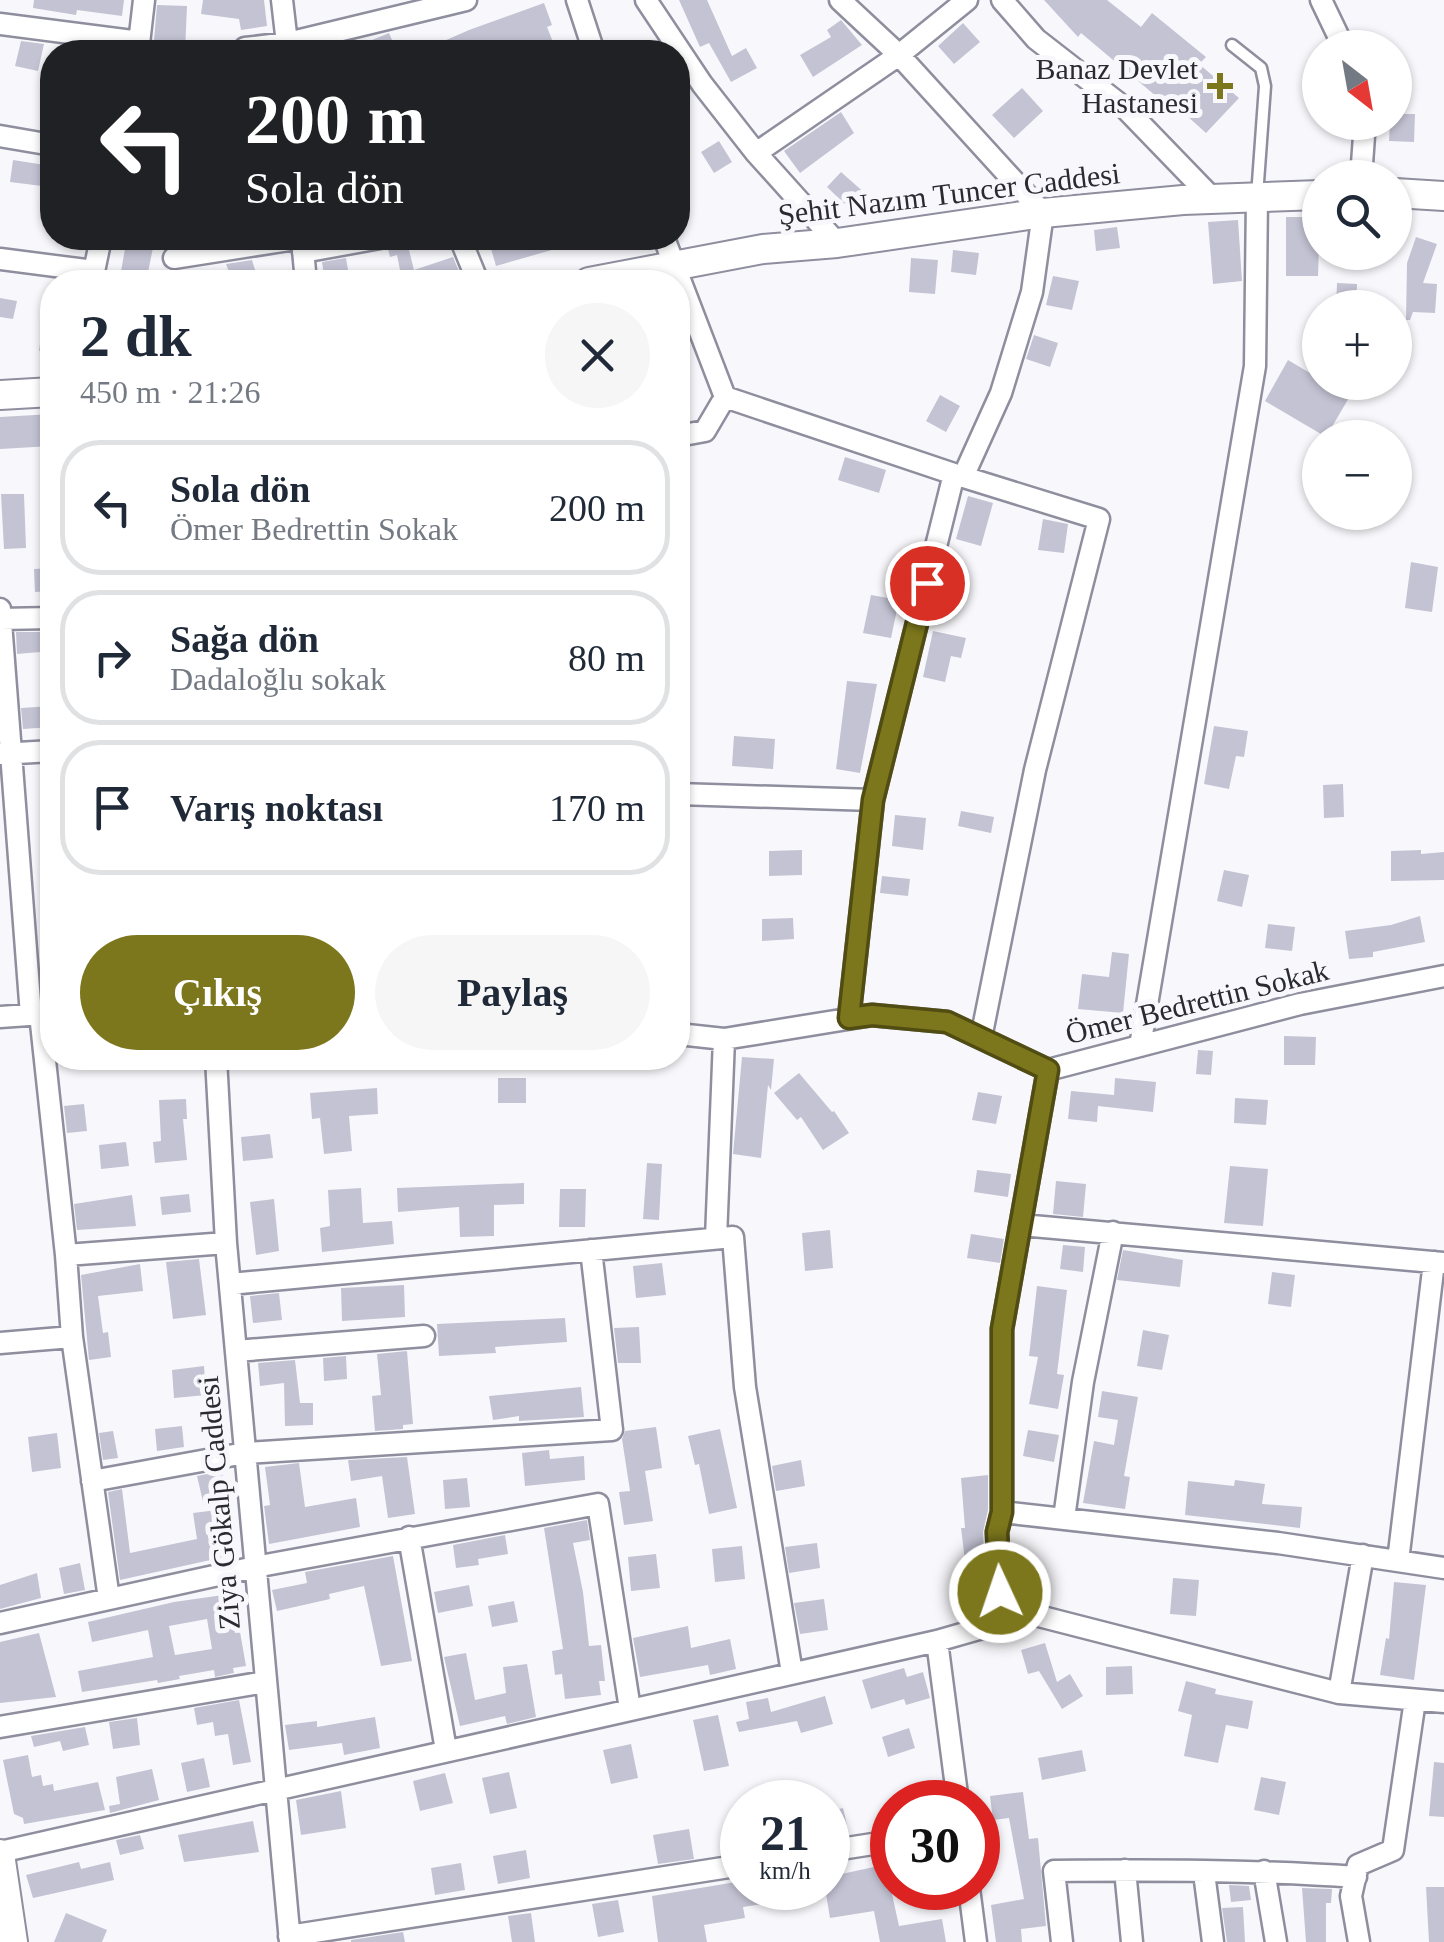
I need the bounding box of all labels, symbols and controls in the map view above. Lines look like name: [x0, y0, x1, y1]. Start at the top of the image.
north arrow: [1302, 30, 1412, 140]
map controls: [1302, 30, 1412, 530]
place label: Banaz Devlet Hastanesi: [1036, 52, 1199, 119]
marker: Banaz Devlet Hastanesi: [1207, 73, 1233, 99]
icon: left: [80, 80, 210, 210]
text: 200 m: [245, 81, 426, 158]
street label: Şehit Nazım Tuncer Caddesi: [776, 156, 1122, 231]
button: search: [1302, 160, 1412, 270]
text: Sola dön: [245, 163, 404, 213]
button: +: [1302, 290, 1412, 400]
text: 2 dk: [80, 303, 192, 369]
button: close: [545, 303, 650, 408]
text: 450 m · 21:26: [80, 374, 260, 410]
button: −: [1302, 420, 1412, 530]
text: Sola dön: [170, 468, 310, 510]
icon: left: [85, 480, 140, 535]
text: 200 m: [549, 487, 645, 529]
text: Ömer Bedrettin Sokak: [170, 511, 458, 547]
pin: [885, 541, 970, 626]
icon: arrive: [900, 556, 955, 611]
text: Sağa dön: [170, 618, 319, 660]
icon: right: [85, 630, 140, 685]
text: 80 m: [568, 637, 645, 679]
text: Dadaloğlu sokak: [170, 661, 386, 697]
icon: arrive: [85, 780, 140, 835]
text: Varış noktası: [170, 787, 383, 829]
text: 170 m: [549, 787, 645, 829]
button: Çıkış: [80, 935, 355, 1050]
button: Paylaş: [375, 935, 650, 1050]
street label: Ömer Bedrettin Sokak: [1062, 953, 1332, 1050]
street label: Ziya Gökalp Caddesi: [191, 1375, 246, 1631]
position arrow: [948, 1540, 1052, 1644]
speed limit sign: 30: [870, 1780, 1000, 1910]
text: 21: [760, 1805, 810, 1861]
text: km/h: [759, 1857, 811, 1884]

